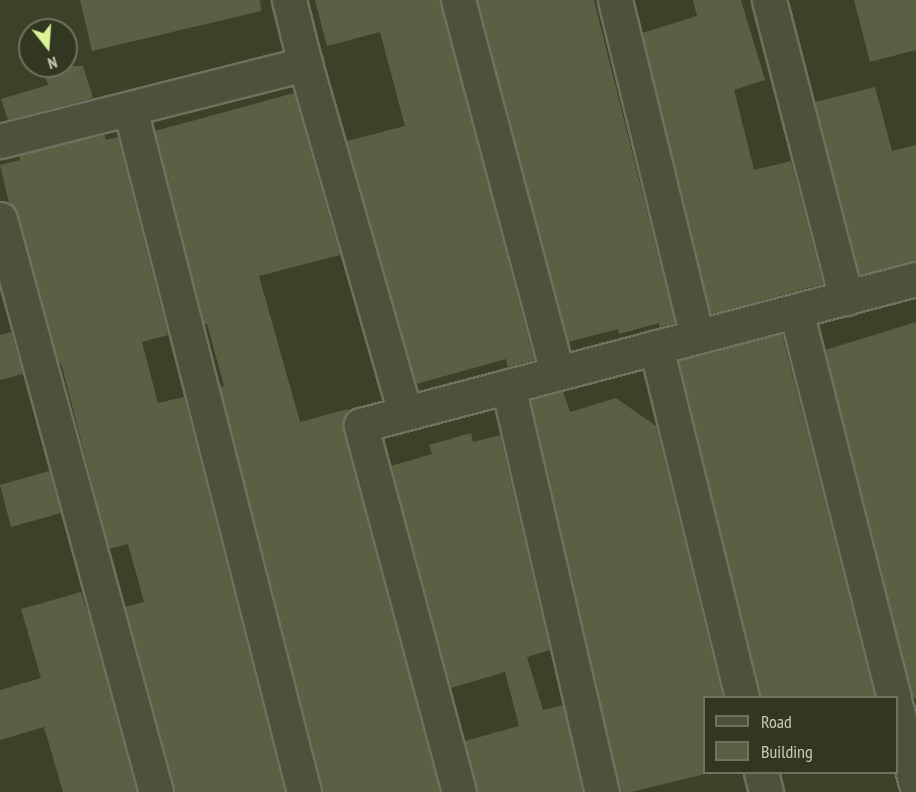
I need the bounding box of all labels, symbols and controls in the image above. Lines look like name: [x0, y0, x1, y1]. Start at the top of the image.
north arrow: [18, 18, 78, 78]
text: N: [46, 52, 60, 74]
legend: [703, 696, 898, 774]
text: Road: [761, 710, 792, 733]
text: Building: [761, 740, 813, 763]

